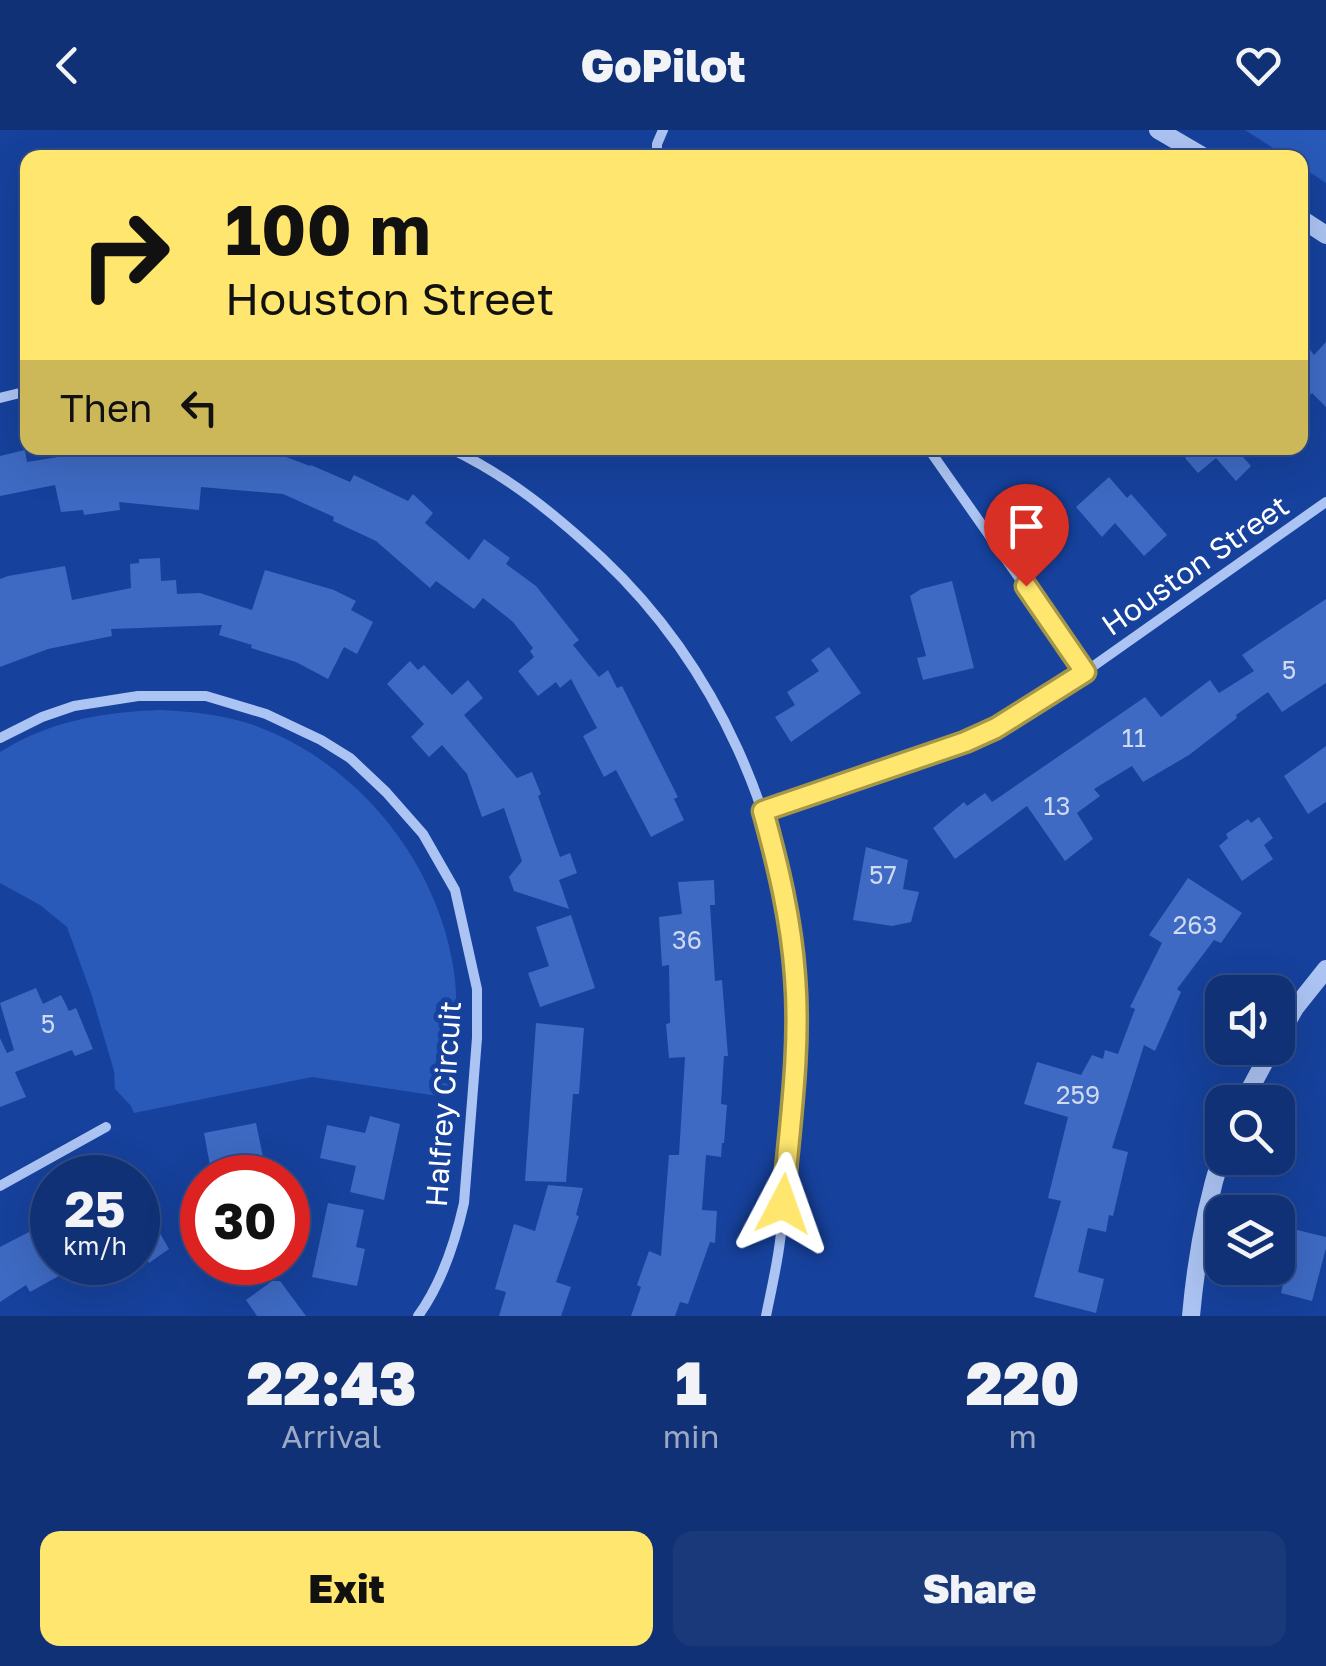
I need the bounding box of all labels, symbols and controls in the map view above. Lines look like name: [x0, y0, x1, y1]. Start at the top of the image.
icon: back: [40, 38, 95, 93]
text: GoPilot: [580, 38, 746, 92]
icon: heart: [1231, 38, 1286, 93]
text: 100 m: [225, 186, 431, 270]
icon: right: [60, 190, 190, 320]
text: Houston Street: [225, 271, 554, 325]
icon: left: [172, 380, 227, 435]
text: Then: [60, 385, 152, 430]
pin: [984, 484, 1069, 587]
street label: Houston Street: [1095, 487, 1295, 643]
icon: arrive: [999, 499, 1054, 554]
house number: 5: [1282, 654, 1296, 685]
house number: 11: [1122, 722, 1146, 753]
house number: 13: [1044, 790, 1070, 821]
house number: 57: [869, 859, 897, 890]
house number: 263: [1173, 909, 1217, 940]
house number: 36: [672, 924, 702, 955]
map controls: [1205, 975, 1295, 1285]
button: sound: [1205, 975, 1295, 1065]
street label: Halfrey Circuit: [418, 1000, 468, 1208]
house number: 5: [41, 1008, 55, 1039]
house number: 259: [1056, 1079, 1100, 1110]
button: search: [1205, 1085, 1295, 1175]
position arrow: [731, 1152, 835, 1256]
speed limit sign: 30: [180, 1155, 310, 1285]
text: 25: [64, 1178, 125, 1238]
button: layers: [1205, 1195, 1295, 1285]
text: km/h: [63, 1230, 127, 1261]
text: 22:43: [246, 1346, 416, 1418]
text: 1: [675, 1346, 707, 1418]
text: 220: [966, 1346, 1080, 1418]
text: Arrival: [281, 1417, 382, 1455]
text: min: [663, 1417, 719, 1455]
text: m: [1009, 1417, 1037, 1455]
button: Exit: [40, 1531, 653, 1646]
button: Share: [673, 1531, 1286, 1646]

